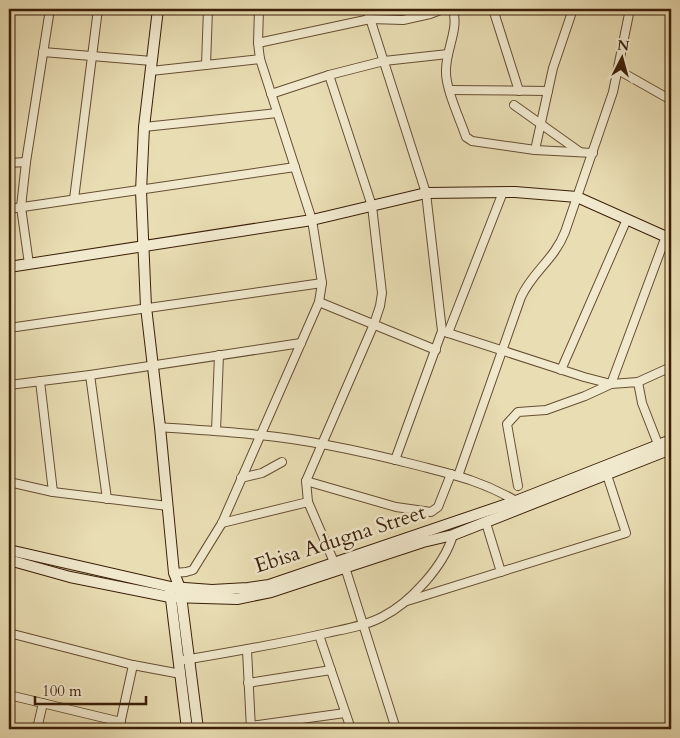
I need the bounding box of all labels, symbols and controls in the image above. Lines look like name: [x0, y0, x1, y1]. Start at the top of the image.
north arrow: [598, 32, 648, 82]
text: N: [616, 35, 630, 56]
street label: Ebisa Adugna Street: [251, 498, 430, 580]
scale bar: [35, 673, 146, 705]
text: 100 m: [42, 681, 82, 701]

